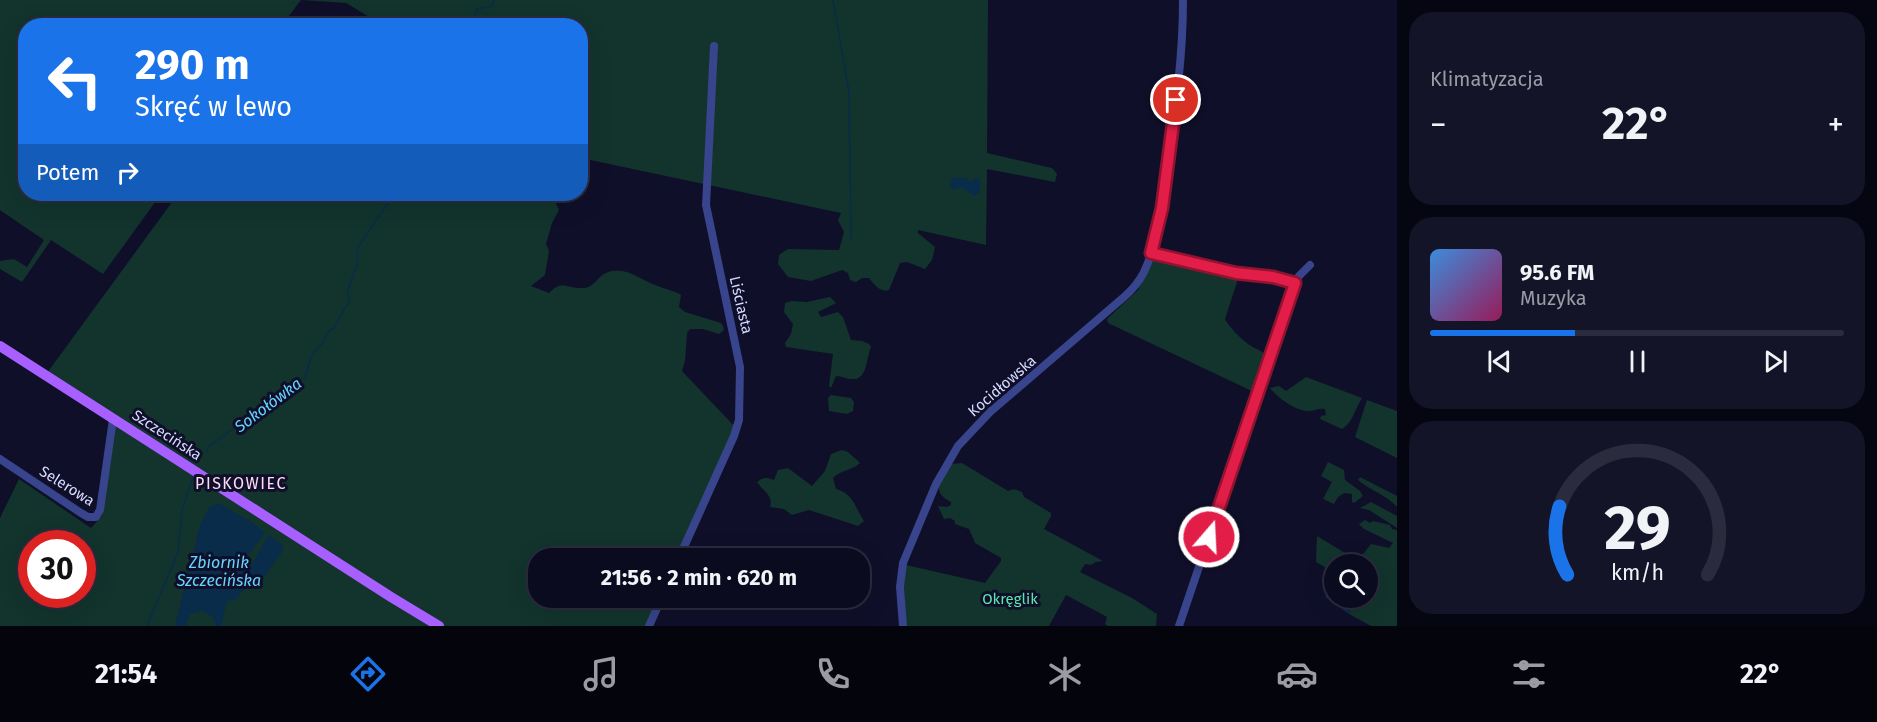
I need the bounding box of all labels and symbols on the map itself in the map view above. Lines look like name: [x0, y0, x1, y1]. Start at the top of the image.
pin: [1150, 74, 1201, 125]
street label: Liściasta: [726, 274, 756, 336]
street label: Kocidłowska: [964, 352, 1040, 420]
water label: Sokołówka: [230, 374, 305, 437]
street label: Szczecińska: [129, 406, 205, 464]
street label: Selerowa: [36, 462, 98, 510]
district label: PISKOWIEC: [195, 474, 287, 493]
position arrow: [1177, 505, 1241, 569]
speed limit sign: 30: [18, 530, 96, 608]
water label: Zbiornik Szczecińska: [176, 553, 261, 590]
park label: Okręglik: [982, 590, 1038, 608]

